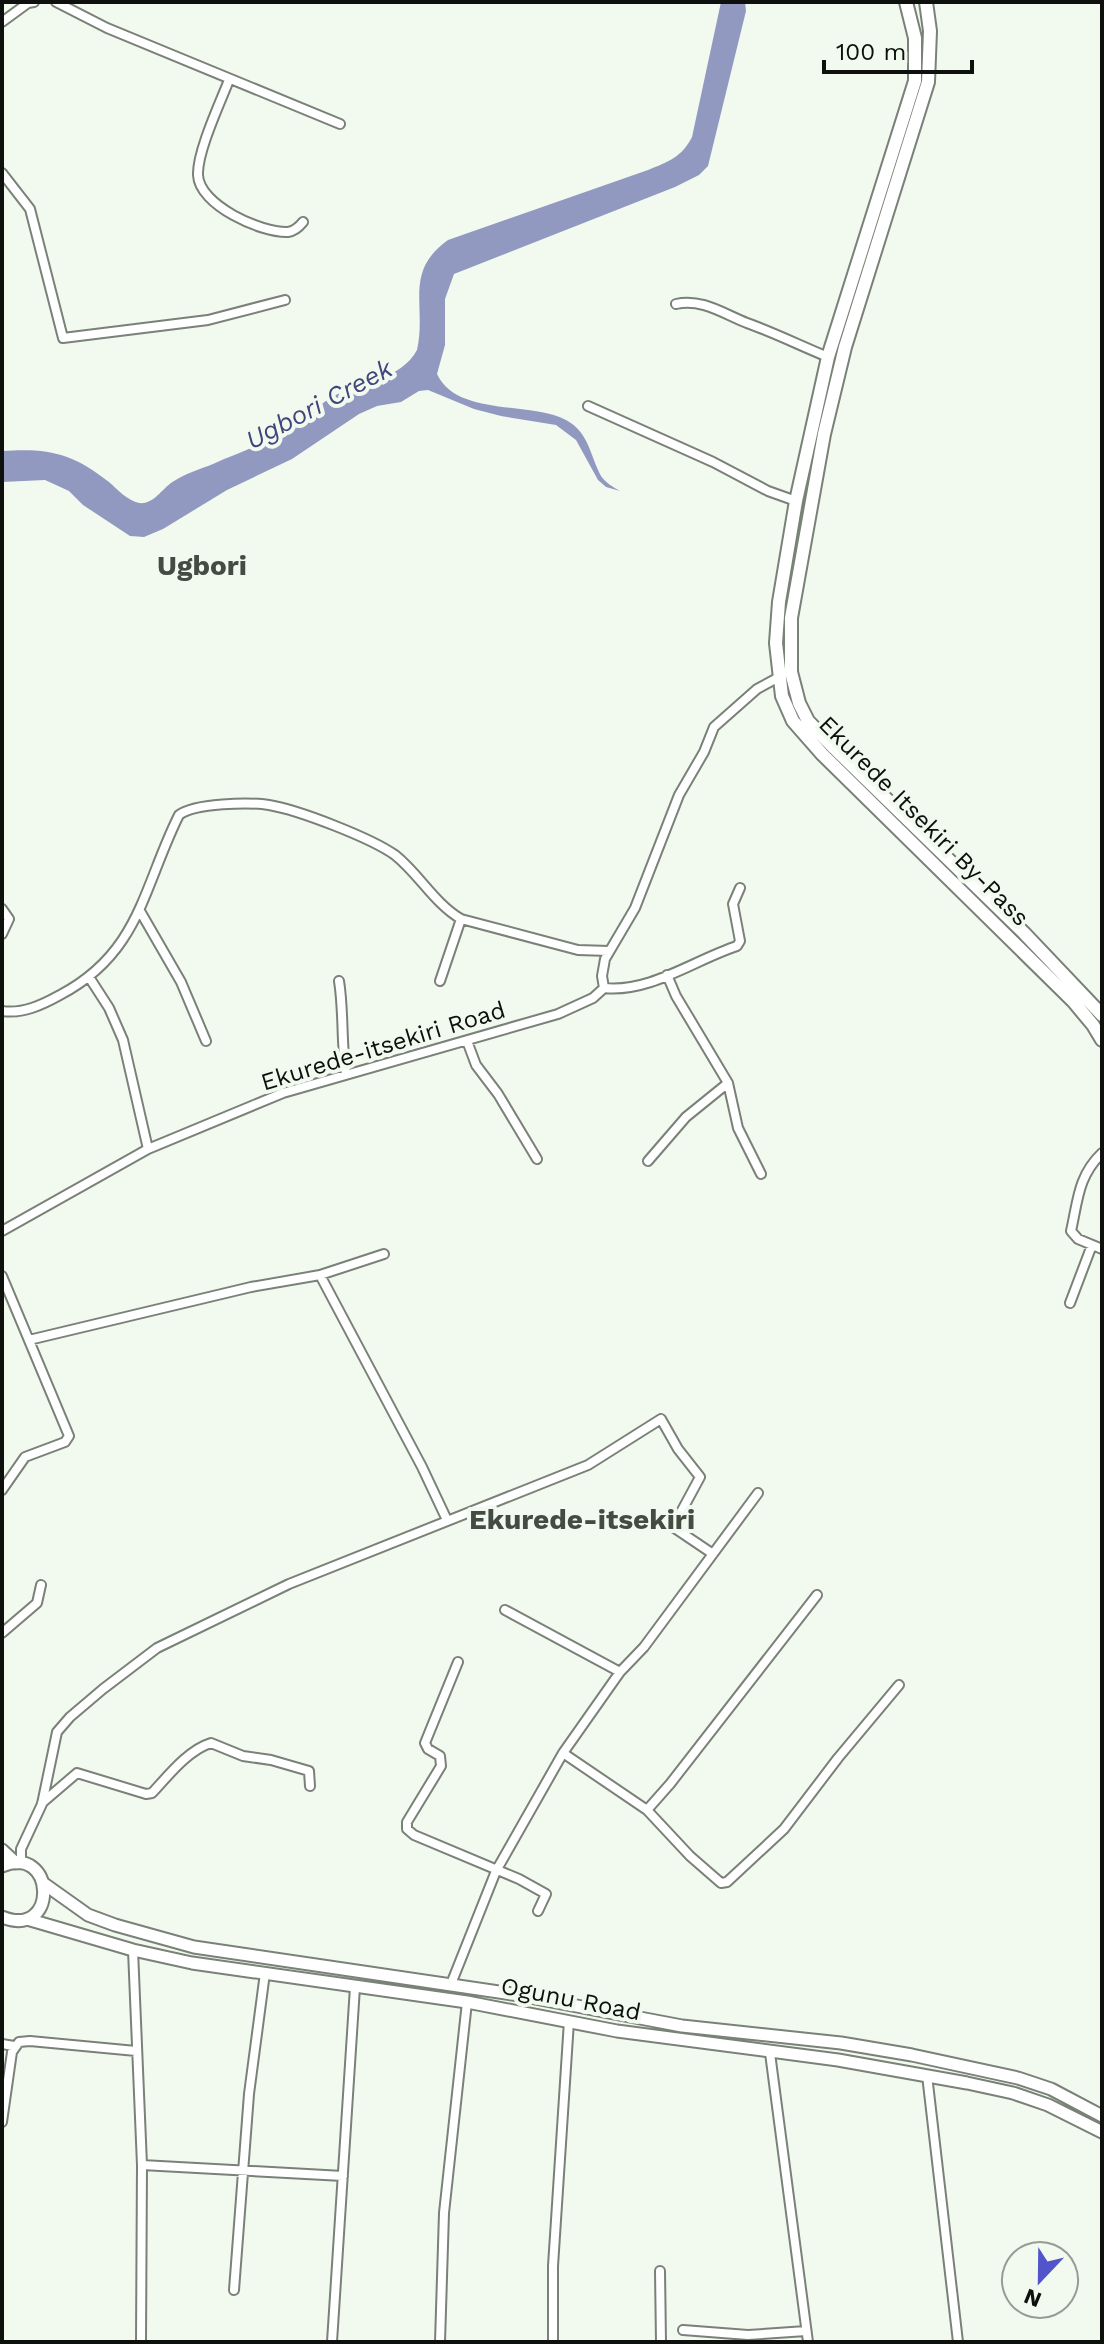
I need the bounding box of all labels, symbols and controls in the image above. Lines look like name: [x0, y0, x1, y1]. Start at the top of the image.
scale bar: [824, 24, 972, 74]
text: 100 m: [836, 38, 906, 66]
water label: Ugbori Creek: [241, 352, 398, 455]
district label: Ugbori: [157, 549, 247, 582]
street label: Ekurede Itsekiri By-Pass: [813, 710, 1035, 932]
street label: Ekurede-itsekiri Road: [257, 995, 509, 1097]
district label: Ekurede-itsekiri: [469, 1503, 695, 1536]
street label: Ogunu Road: [499, 1972, 643, 2026]
north arrow: [1000, 2240, 1080, 2320]
text: N: [1020, 2283, 1045, 2313]

